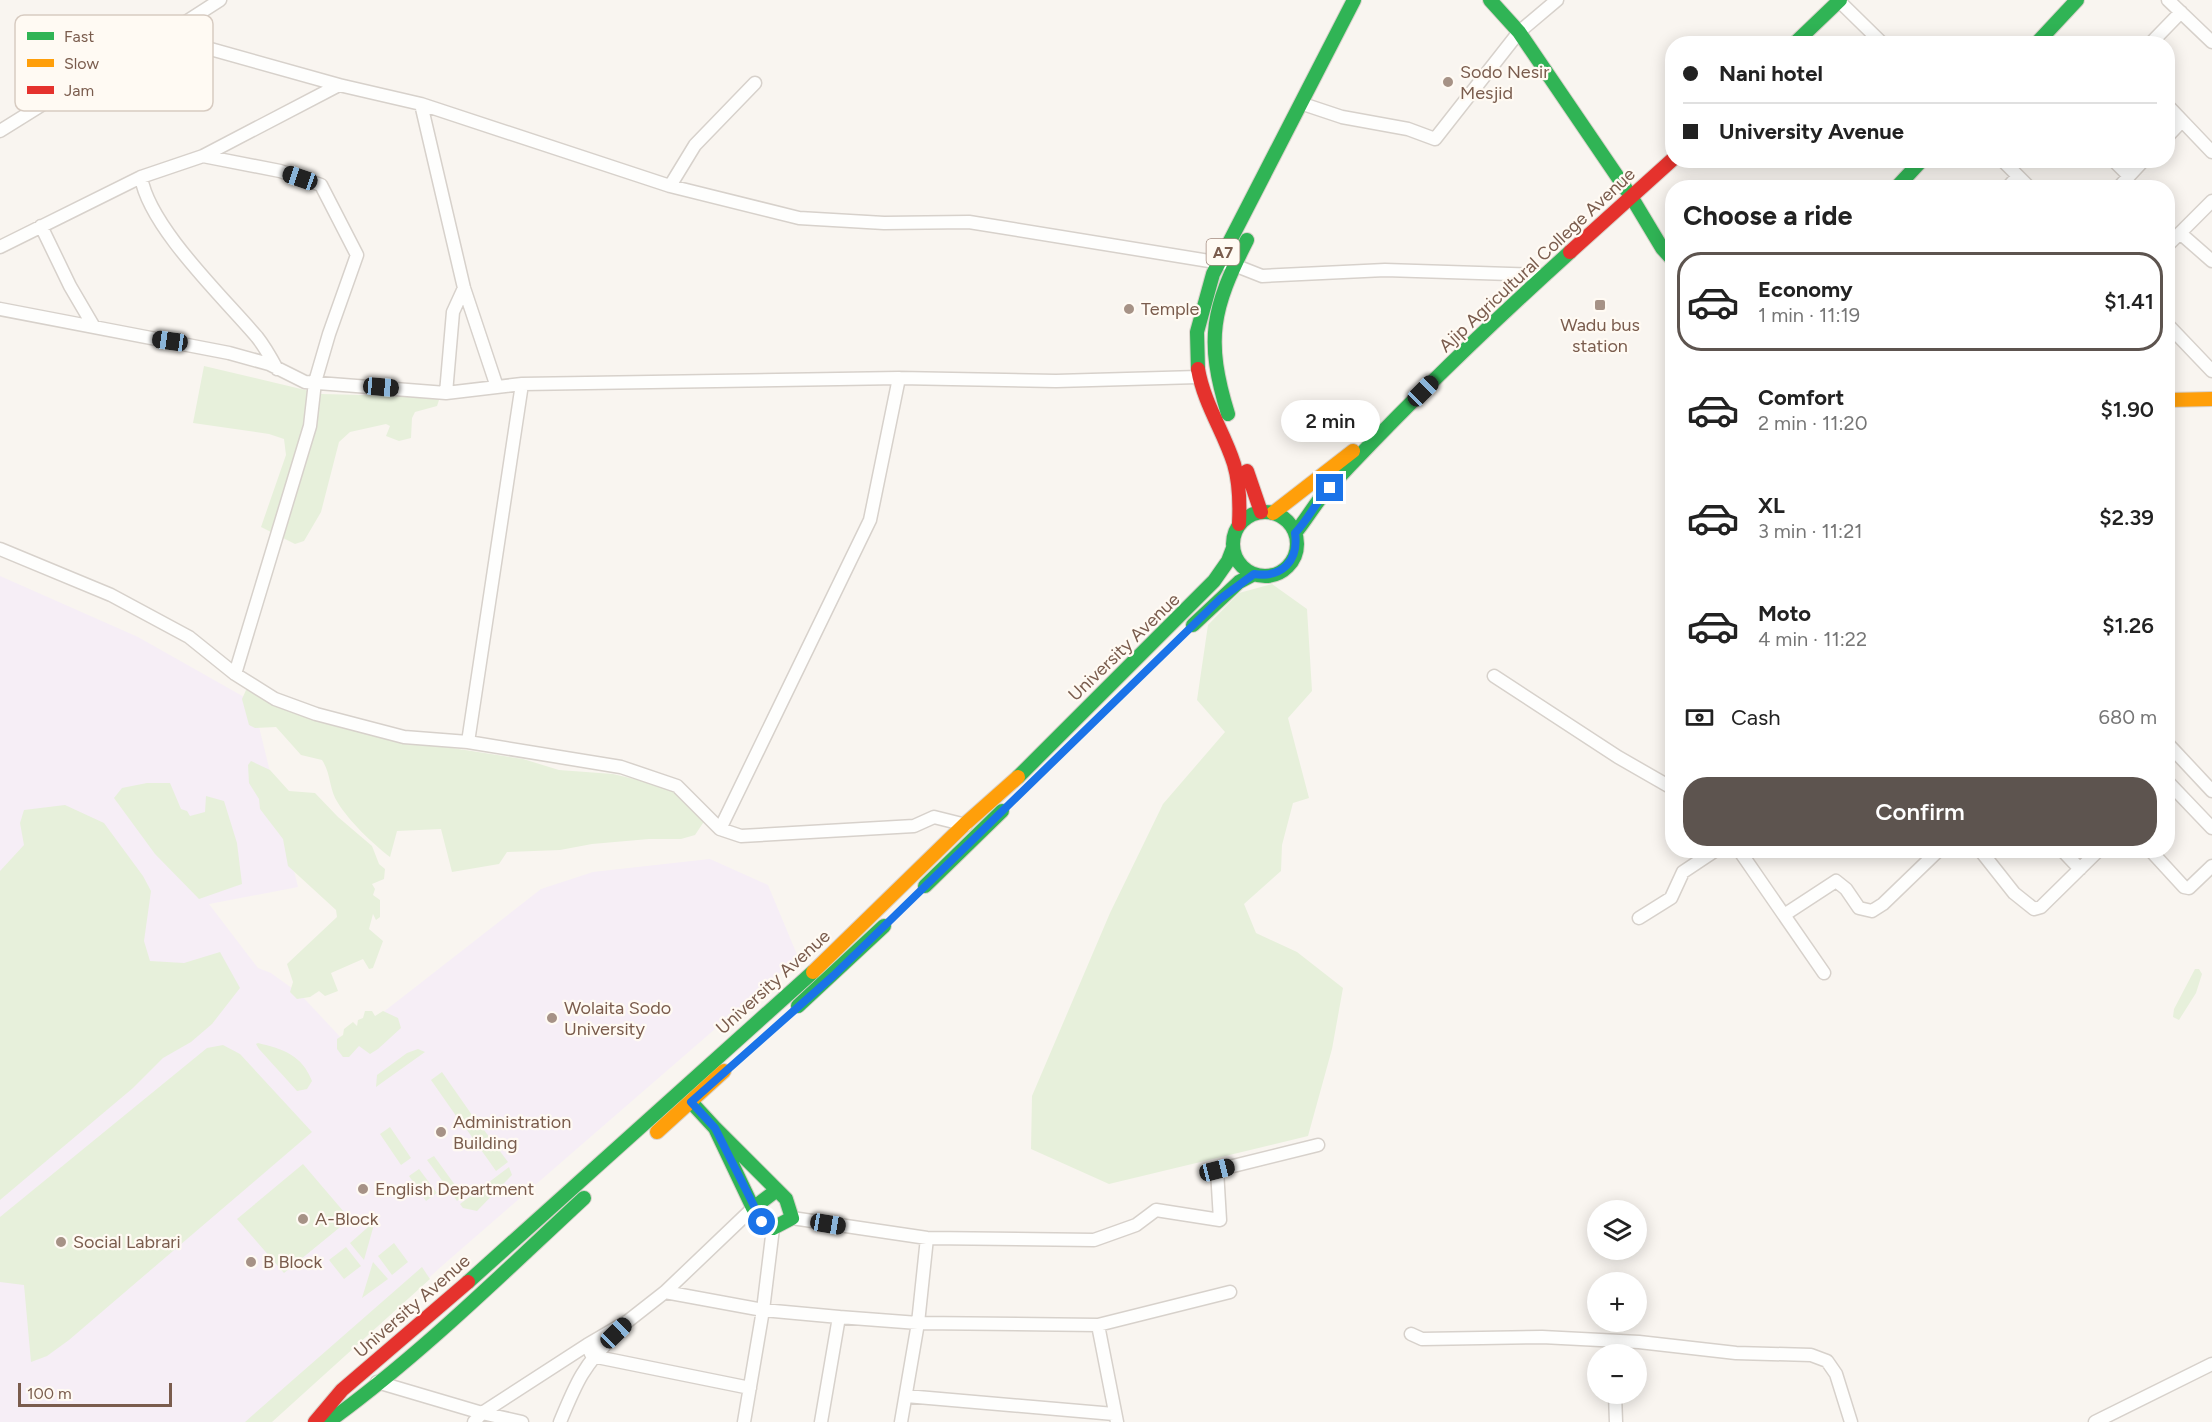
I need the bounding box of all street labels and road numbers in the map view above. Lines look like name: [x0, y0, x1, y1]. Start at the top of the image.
street label: Ajip Agricultural College Avenue: [1434, 163, 1640, 357]
road number: A7: [1206, 239, 1240, 265]
street label: University Avenue: [1064, 588, 1184, 706]
street label: University Avenue: [711, 925, 835, 1039]
street label: University Avenue: [350, 1250, 474, 1362]

